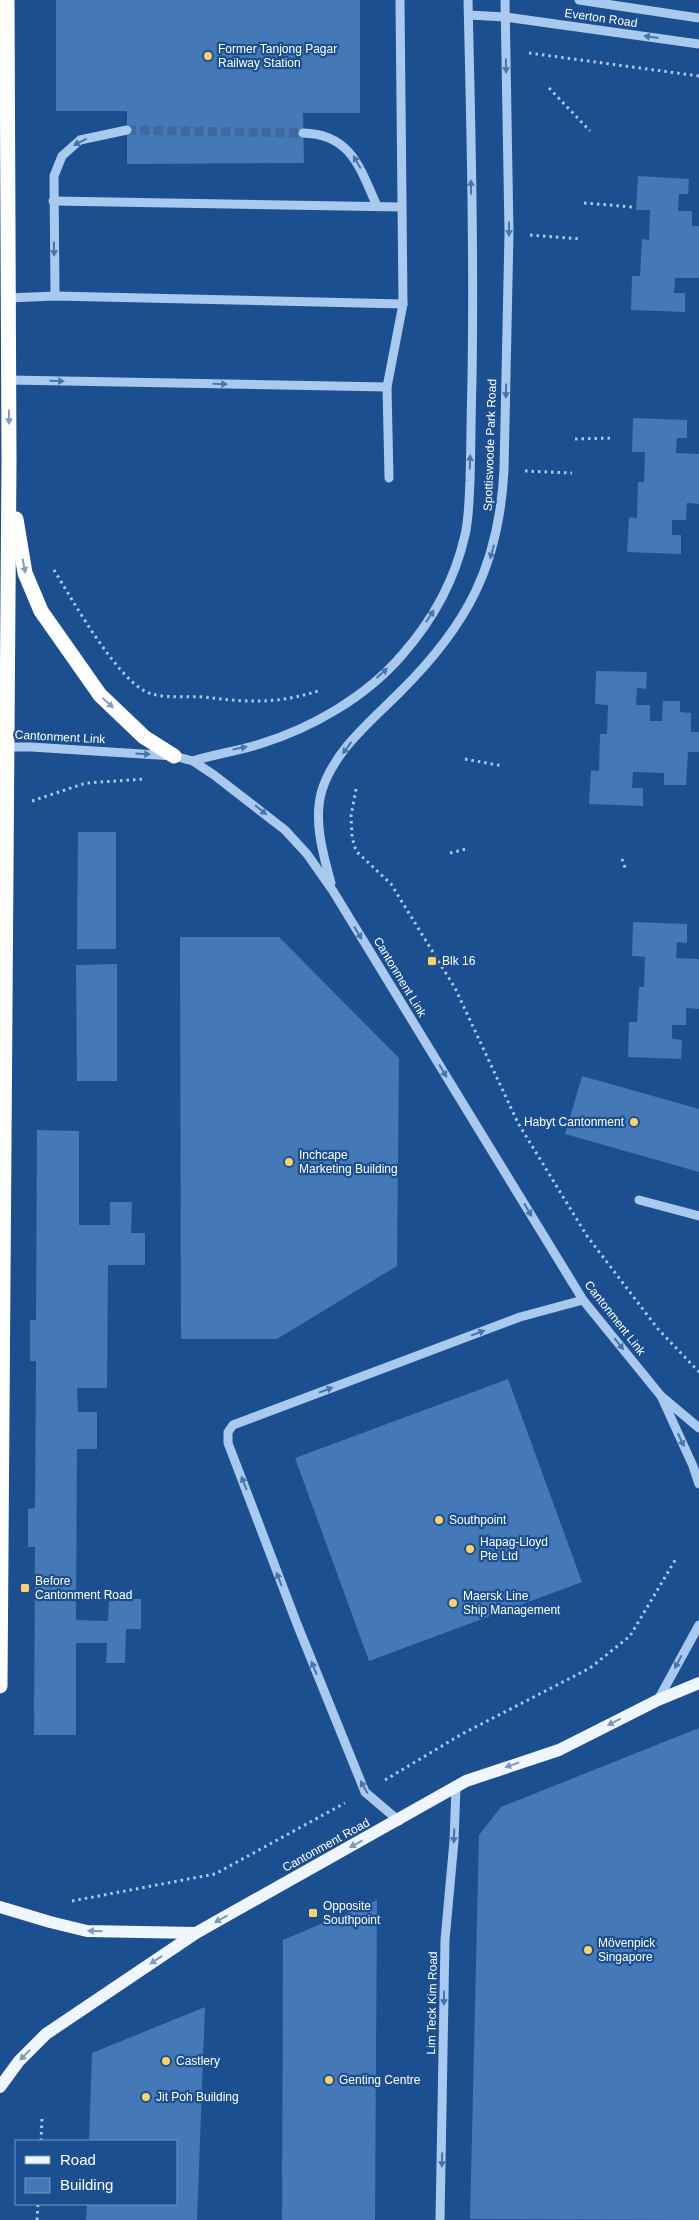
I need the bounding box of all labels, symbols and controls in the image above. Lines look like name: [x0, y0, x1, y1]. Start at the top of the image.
street label: Everton Road: [564, 6, 638, 30]
one-way arrow: [642, 33, 658, 41]
place label: Former Tanjong Pagar Railway Station: [218, 42, 337, 70]
marker: Former Tanjong Pagar Railway Station: [202, 50, 214, 62]
one-way arrow: [502, 58, 510, 74]
one-way arrow: [73, 138, 88, 146]
one-way arrow: [352, 156, 361, 169]
one-way arrow: [467, 178, 475, 194]
one-way arrow: [505, 221, 513, 237]
one-way arrow: [50, 241, 58, 257]
one-way arrow: [50, 377, 66, 385]
street label: Spottiswoode Park Road: [481, 379, 499, 511]
one-way arrow: [212, 380, 228, 388]
one-way arrow: [501, 383, 509, 399]
one-way arrow: [5, 409, 13, 425]
one-way arrow: [467, 454, 475, 470]
one-way arrow: [487, 545, 495, 560]
one-way arrow: [20, 558, 28, 573]
one-way arrow: [425, 610, 435, 623]
one-way arrow: [376, 667, 388, 679]
one-way arrow: [102, 697, 114, 709]
street label: Cantonment Link: [14, 728, 107, 746]
one-way arrow: [341, 741, 352, 754]
one-way arrow: [233, 744, 249, 752]
one-way arrow: [135, 750, 151, 758]
one-way arrow: [254, 805, 267, 816]
one-way arrow: [354, 926, 363, 939]
street label: Cantonment Link: [371, 935, 430, 1020]
place label: Blk 16: [442, 954, 476, 968]
marker: Blk 16: [426, 955, 438, 967]
one-way arrow: [438, 1065, 447, 1078]
place label: Habyt Cantonment: [524, 1115, 625, 1129]
marker: Habyt Cantonment: [628, 1116, 640, 1128]
place label: Inchcape Marketing Building: [299, 1148, 398, 1176]
marker: Inchcape Marketing Building: [283, 1156, 295, 1168]
one-way arrow: [523, 1203, 532, 1217]
street label: Cantonment Link: [582, 1278, 649, 1359]
one-way arrow: [471, 1329, 486, 1336]
one-way arrow: [613, 1337, 624, 1350]
one-way arrow: [319, 1386, 334, 1394]
one-way arrow: [677, 1433, 685, 1447]
one-way arrow: [239, 1476, 247, 1490]
place label: Southpoint: [449, 1513, 507, 1527]
marker: Southpoint: [433, 1514, 445, 1526]
place label: Hapag-Lloyd Pte Ltd: [480, 1535, 548, 1563]
marker: Hapag-Lloyd Pte Ltd: [464, 1543, 476, 1555]
one-way arrow: [275, 1571, 283, 1586]
place label: Before Cantonment Road: [35, 1574, 132, 1602]
marker: Before Cantonment Road: [19, 1582, 31, 1594]
place label: Maersk Line Ship Management: [463, 1589, 561, 1617]
marker: Maersk Line Ship Management: [447, 1597, 459, 1609]
one-way arrow: [674, 1655, 682, 1670]
one-way arrow: [310, 1660, 318, 1675]
one-way arrow: [607, 1718, 622, 1726]
one-way arrow: [505, 1762, 520, 1769]
one-way arrow: [360, 1781, 369, 1794]
street label: Cantonment Road: [280, 1815, 372, 1875]
one-way arrow: [450, 1828, 458, 1844]
one-way arrow: [349, 1840, 363, 1849]
place label: Opposite Southpoint: [323, 1899, 381, 1927]
marker: Opposite Southpoint: [307, 1907, 319, 1919]
one-way arrow: [213, 1915, 228, 1923]
one-way arrow: [87, 1927, 103, 1935]
place label: Mövenpick Singapore: [598, 1936, 656, 1964]
marker: Mövenpick Singapore: [582, 1944, 594, 1956]
street label: Lim Teck Kim Road: [424, 1951, 440, 2055]
one-way arrow: [149, 1955, 163, 1965]
one-way arrow: [440, 1990, 448, 2006]
one-way arrow: [19, 2049, 31, 2061]
place label: Castlery: [176, 2054, 220, 2068]
marker: Castlery: [160, 2055, 172, 2067]
place label: Genting Centre: [339, 2073, 421, 2087]
marker: Genting Centre: [323, 2074, 335, 2086]
place label: Jit Poh Building: [156, 2090, 239, 2104]
marker: Jit Poh Building: [140, 2091, 152, 2103]
legend: [15, 2140, 178, 2205]
text: Road: [60, 2151, 96, 2168]
one-way arrow: [438, 2152, 446, 2168]
text: Building: [60, 2176, 113, 2193]

